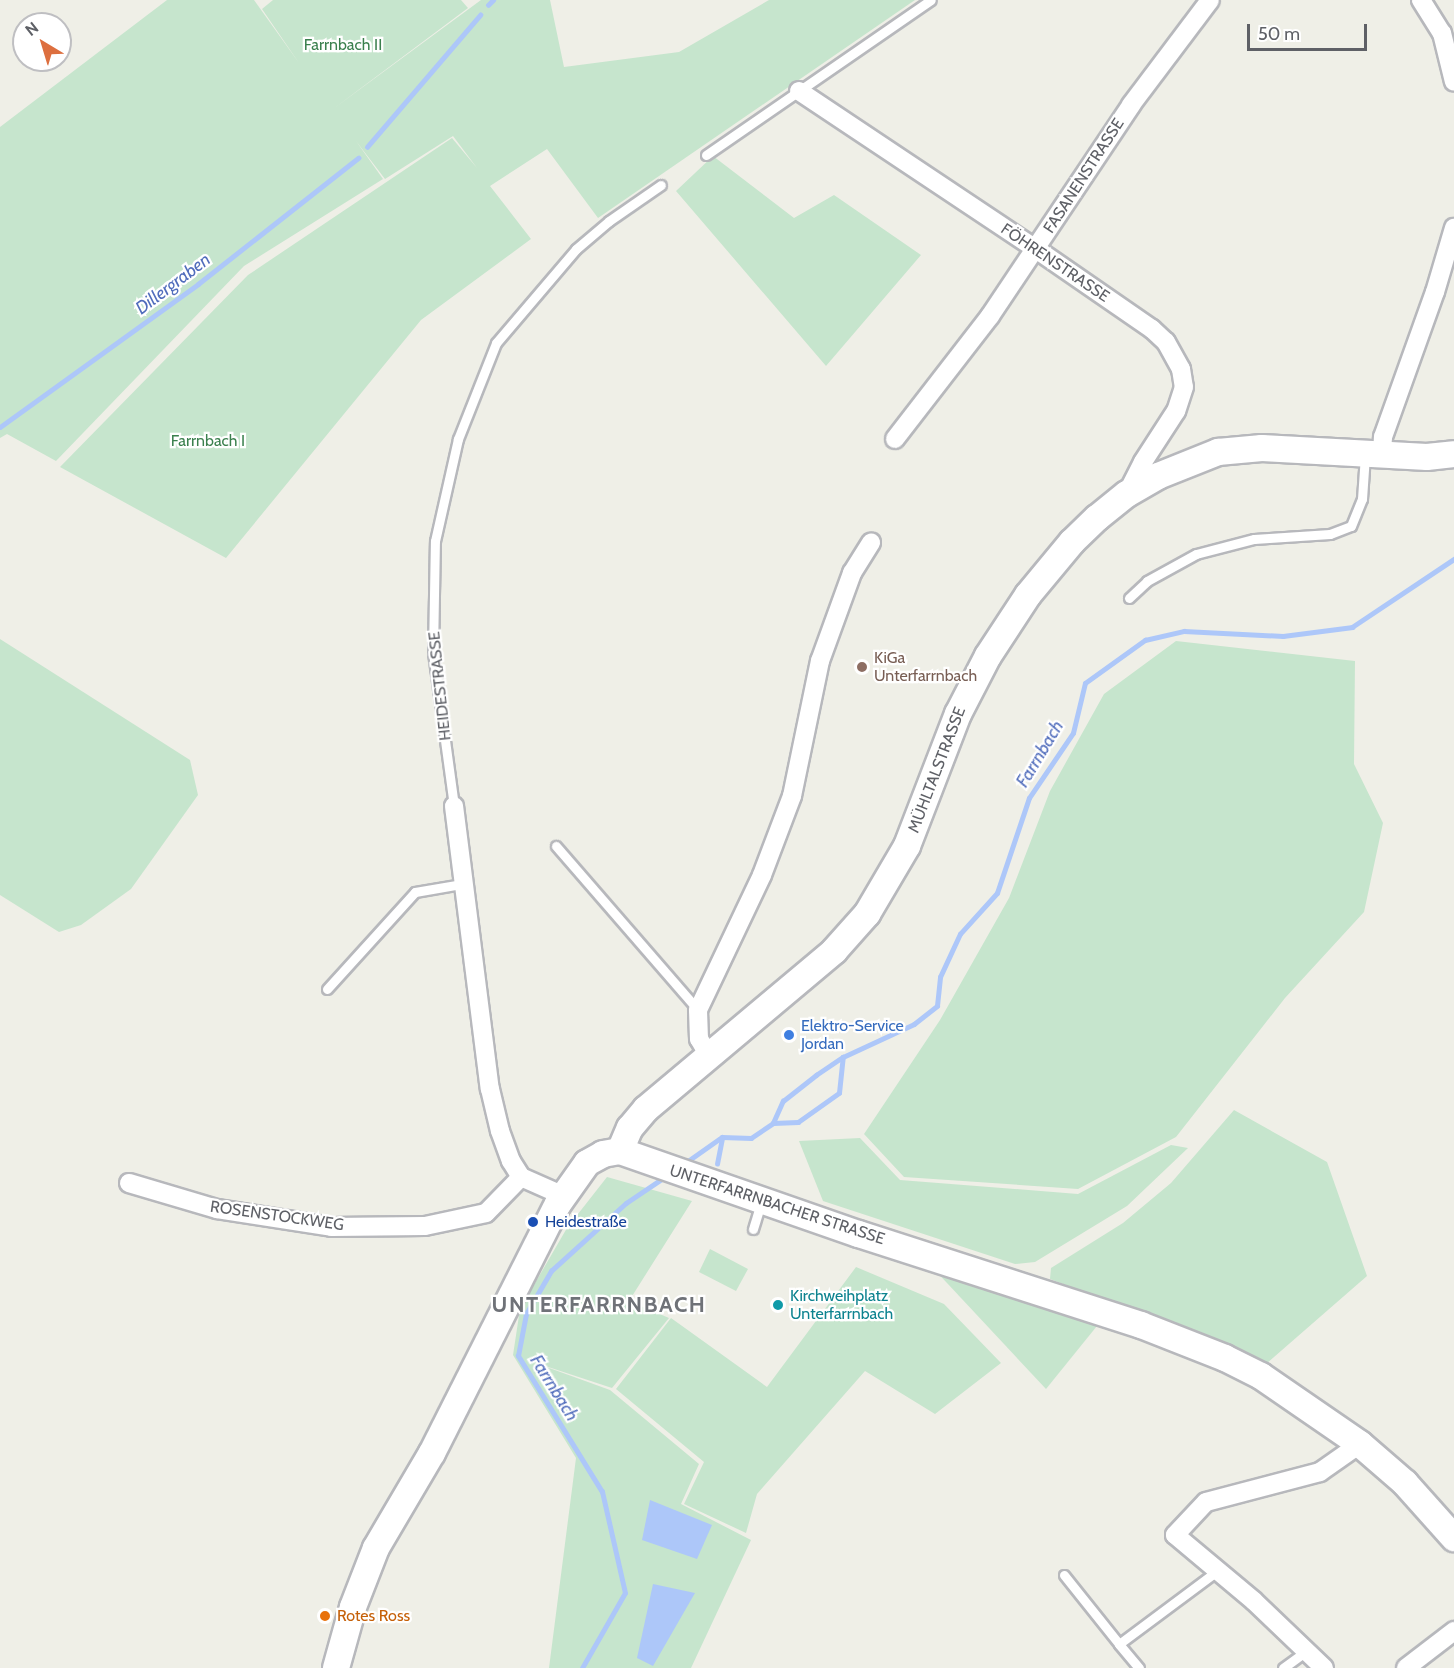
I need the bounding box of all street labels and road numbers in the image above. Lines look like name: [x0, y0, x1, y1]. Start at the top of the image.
street label: FASANENSTRASSE: [1040, 115, 1128, 237]
street label: FÖHRENSTRASSE: [997, 220, 1113, 306]
street label: HEIDESTRASSE: [425, 630, 455, 742]
street label: MÜHLTALSTRASSE: [904, 704, 970, 836]
street label: UNTERFARRNBACHER STRASSE: [667, 1161, 887, 1249]
street label: ROSENSTOCKWEG: [209, 1197, 345, 1235]

